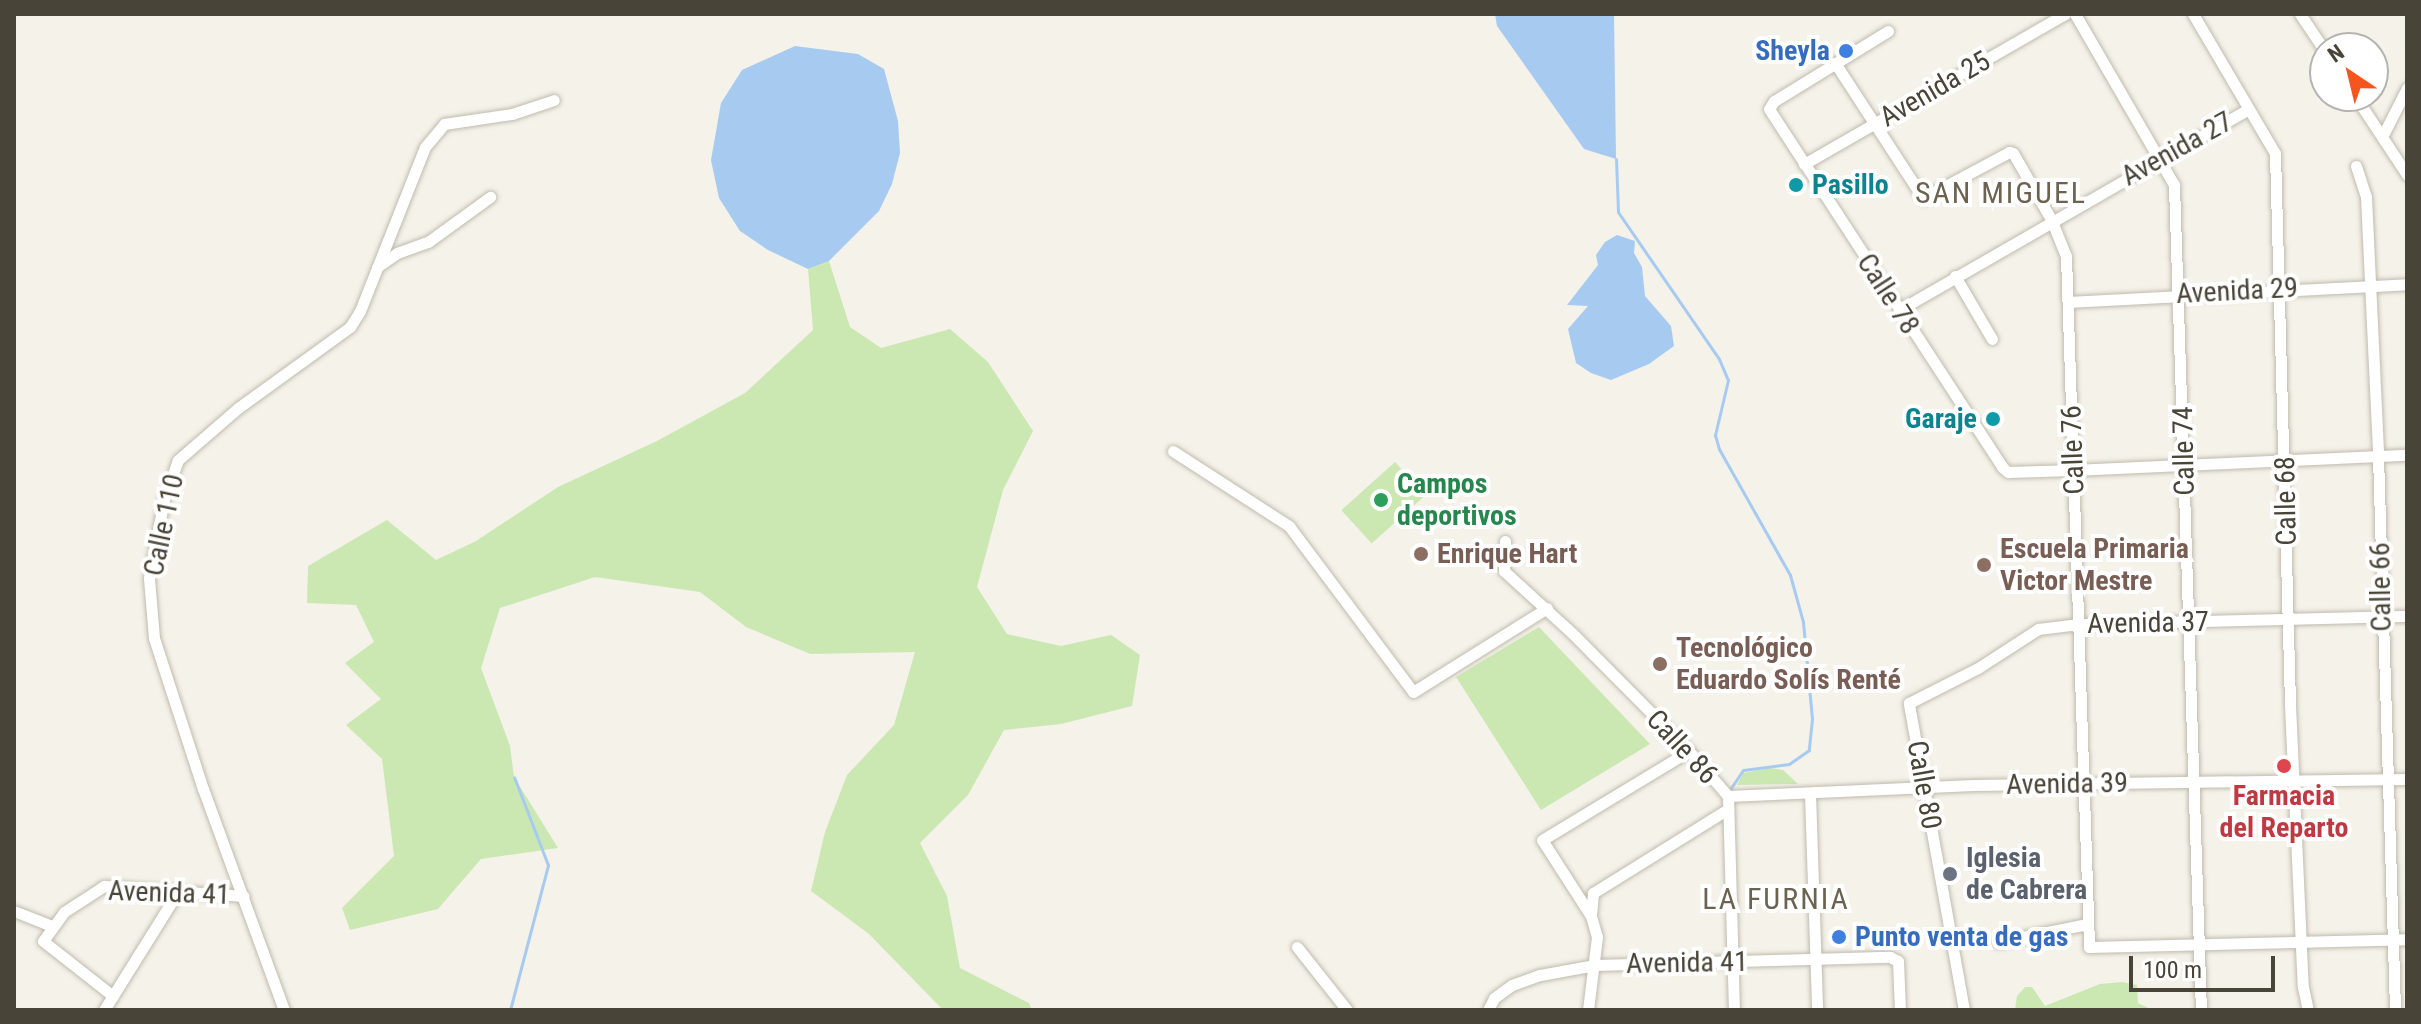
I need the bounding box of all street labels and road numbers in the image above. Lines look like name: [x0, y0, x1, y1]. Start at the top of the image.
street label: Avenida 25: [1874, 44, 1996, 134]
street label: Avenida 27: [2116, 105, 2238, 193]
street label: Calle 78: [1850, 247, 1926, 341]
street label: Avenida 29: [2175, 271, 2299, 311]
street label: Calle 76: [2055, 405, 2091, 495]
street label: Calle 74: [2166, 406, 2202, 496]
street label: Calle 68: [2268, 456, 2304, 546]
street label: Calle 110: [137, 471, 191, 579]
street label: Calle 66: [2363, 542, 2399, 632]
street label: Avenida 37: [2087, 605, 2209, 641]
street label: Calle 86: [1639, 703, 1725, 791]
street label: Calle 80: [1900, 738, 1948, 832]
street label: Avenida 39: [2006, 766, 2128, 802]
street label: Avenida 41: [108, 874, 230, 912]
street label: Avenida 41: [1626, 945, 1748, 981]

